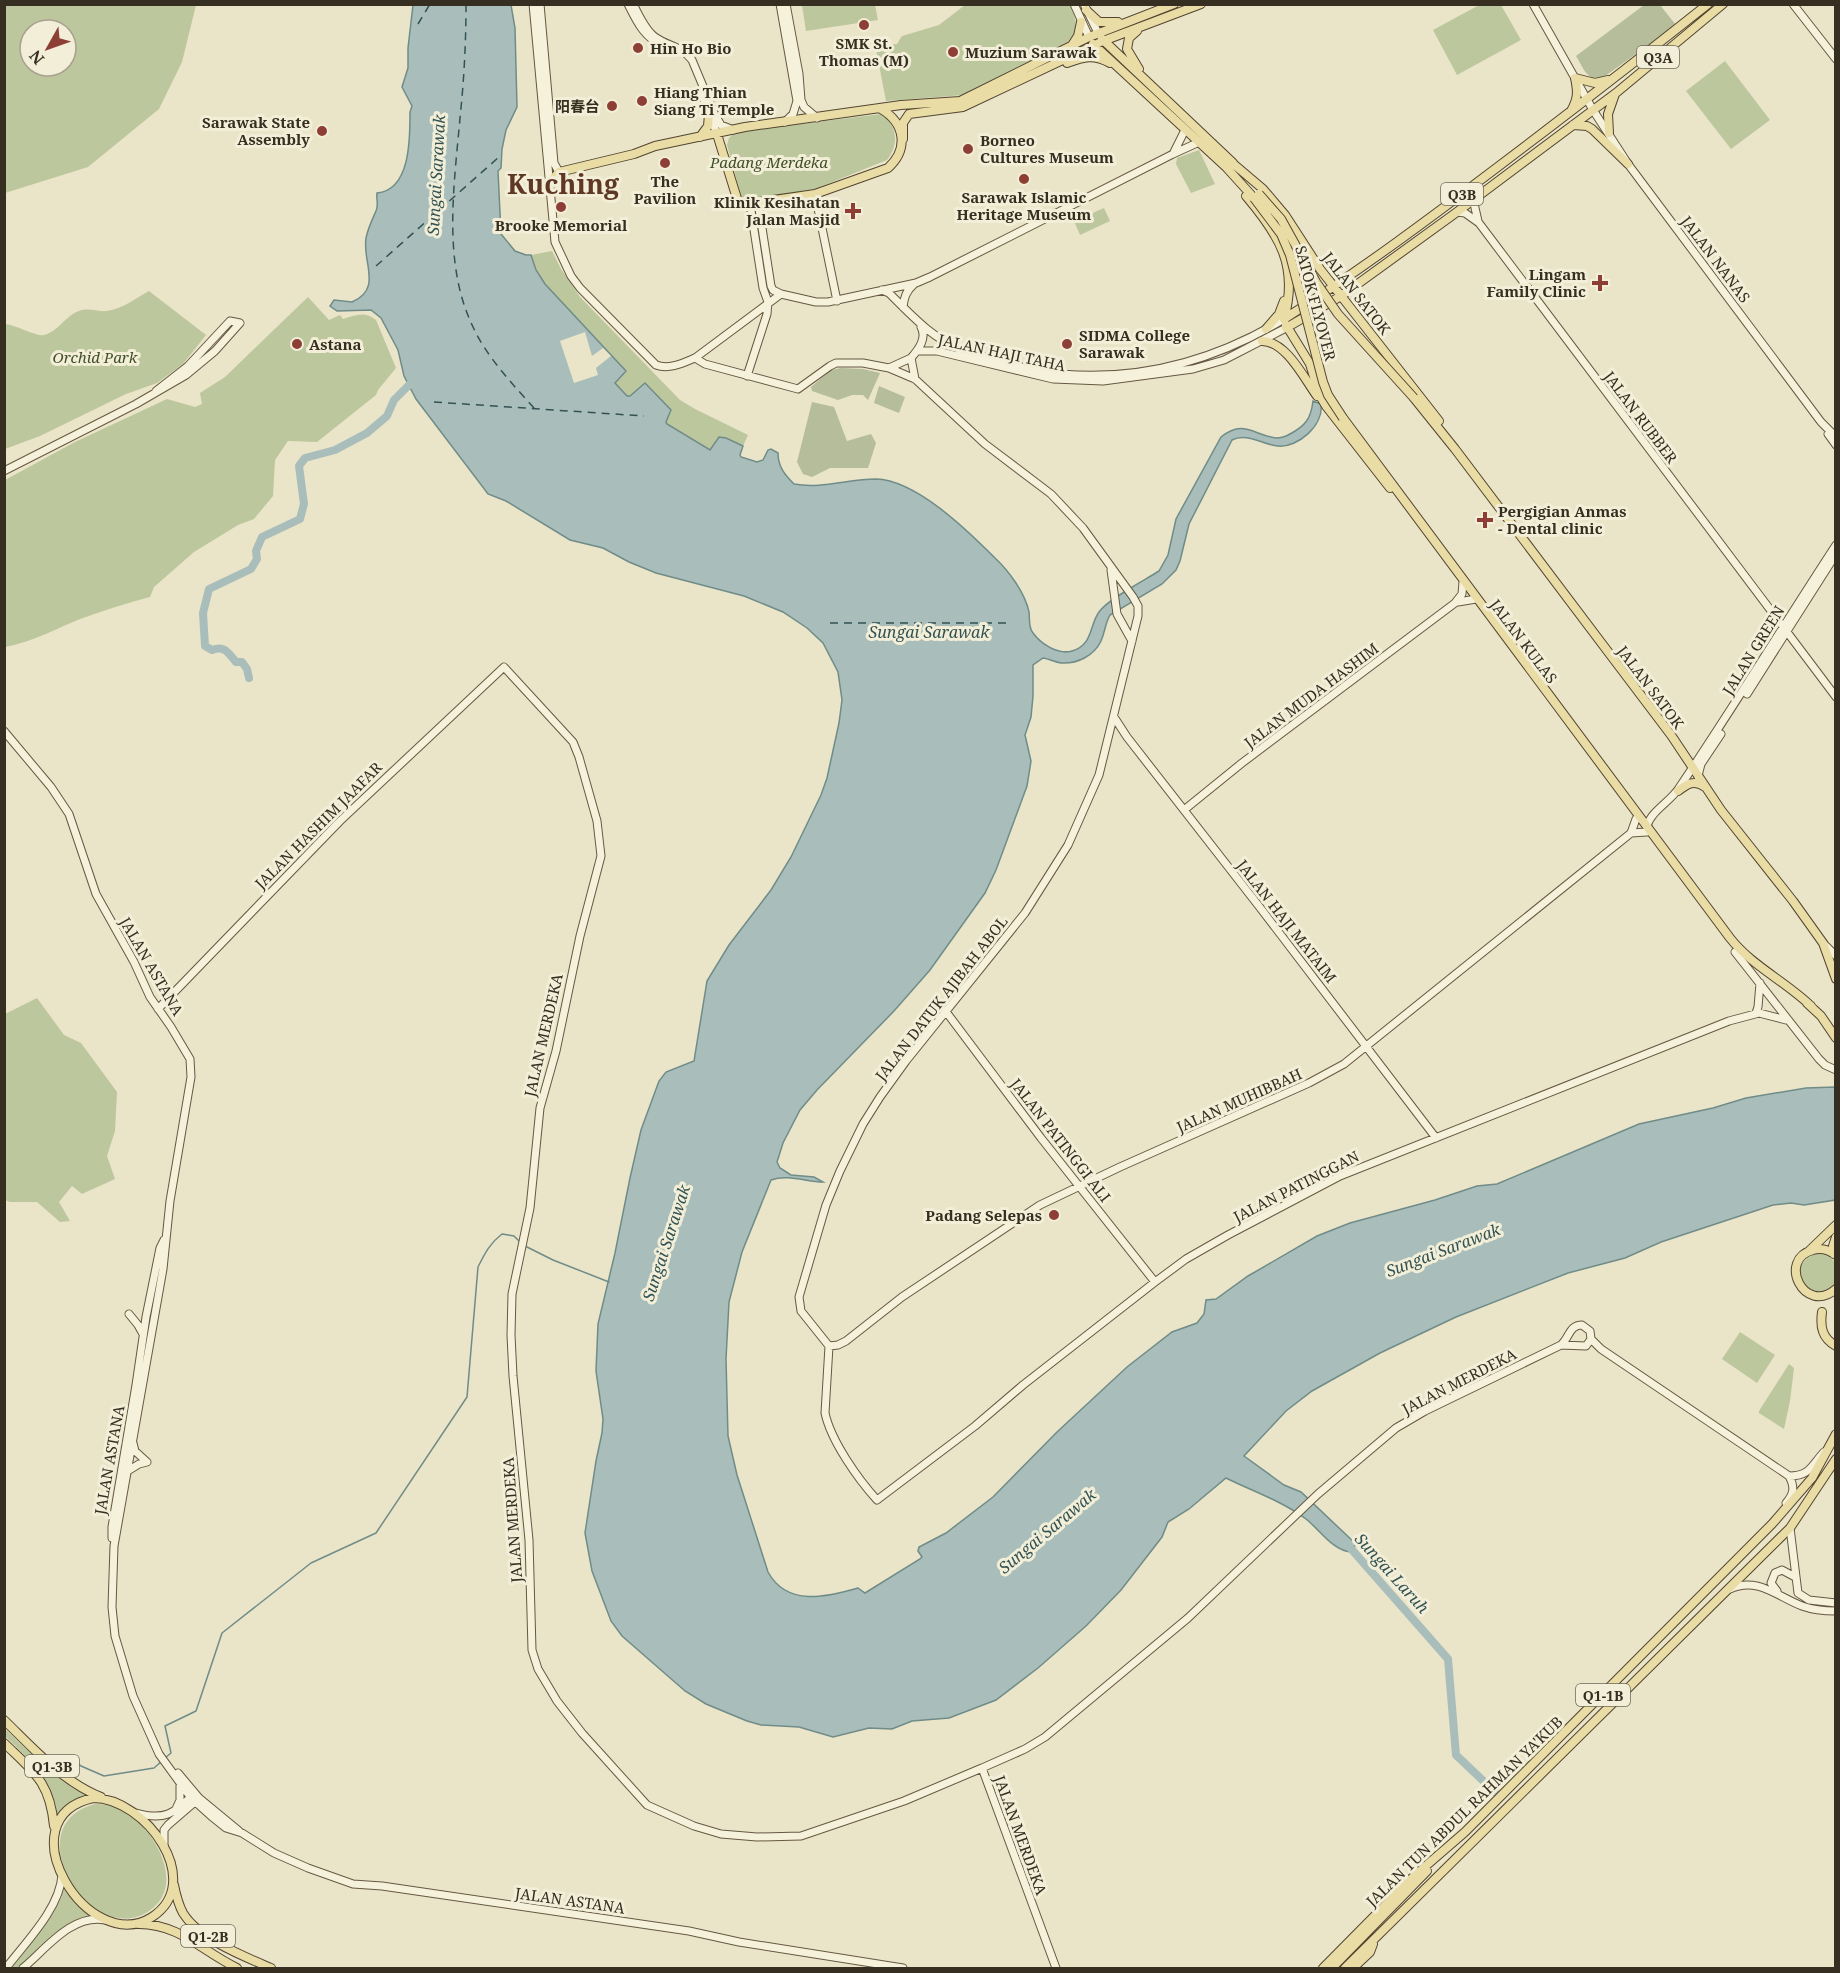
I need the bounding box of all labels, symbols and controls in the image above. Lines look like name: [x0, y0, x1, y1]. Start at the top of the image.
north arrow: [18, 18, 78, 78]
marker: SMK St. Thomas (M): [857, 18, 871, 32]
place label: SMK St. Thomas (M): [819, 33, 909, 70]
place label: Hin Ho Bio: [650, 38, 731, 58]
marker: Hin Ho Bio: [631, 41, 645, 55]
place label: Muzium Sarawak: [965, 42, 1097, 62]
text: N: [24, 45, 49, 70]
marker: Muzium Sarawak: [946, 45, 960, 59]
road number: Q3A: [1637, 46, 1679, 68]
place label: Hiang Thian Siang Ti Temple: [654, 82, 774, 119]
marker: Hiang Thian Siang Ti Temple: [635, 94, 649, 108]
place label: 阳春台: [555, 96, 600, 116]
marker: 阳春台: [605, 99, 619, 113]
place label: Sarawak State Assembly: [202, 112, 310, 149]
water label: Sungai Sarawak: [422, 113, 450, 236]
marker: Sarawak State Assembly: [315, 124, 329, 138]
place label: Borneo Cultures Museum: [980, 130, 1114, 167]
marker: Borneo Cultures Museum: [961, 142, 975, 156]
park label: Padang Merdeka: [709, 152, 828, 172]
marker: The Pavilion: [658, 156, 672, 170]
district label: Kuching: [507, 165, 620, 202]
place label: The Pavilion: [634, 171, 696, 208]
marker: Sarawak Islamic Heritage Museum: [1017, 172, 1031, 186]
road number: Q3B: [1441, 183, 1483, 205]
place label: Sarawak Islamic Heritage Museum: [957, 187, 1092, 224]
place label: Klinik Kesihatan Jalan Masjid: [714, 192, 840, 229]
marker: Brooke Memorial: [554, 200, 568, 214]
marker: Klinik Kesihatan Jalan Masjid: [844, 202, 862, 220]
street label: JALAN NANAS: [1676, 211, 1755, 306]
place label: Brooke Memorial: [495, 215, 628, 235]
street label: SATOK FLYOVER: [1291, 243, 1341, 363]
street label: JALAN SATOK: [1318, 247, 1396, 339]
place label: Lingam Family Clinic: [1487, 264, 1586, 301]
marker: Lingam Family Clinic: [1591, 274, 1609, 292]
place label: SIDMA College Sarawak: [1079, 325, 1190, 362]
street label: JALAN HAJI TAHA: [935, 329, 1068, 375]
place label: Astana: [309, 334, 362, 354]
marker: Astana: [290, 337, 304, 351]
marker: SIDMA College Sarawak: [1060, 337, 1074, 351]
park label: Orchid Park: [53, 347, 138, 367]
street label: JALAN RUBBER: [1599, 366, 1682, 467]
place label: Pergigian Anmas - Dental clinic: [1498, 501, 1627, 538]
marker: Pergigian Anmas - Dental clinic: [1476, 511, 1494, 529]
street label: JALAN KULAS: [1485, 594, 1562, 687]
street label: JALAN GREEN: [1717, 601, 1789, 699]
water label: Sungai Sarawak: [869, 621, 990, 643]
street label: JALAN MUDA HASHIM: [1239, 638, 1382, 753]
street label: JALAN SATOK: [1613, 641, 1689, 733]
street label: JALAN HASHIM JAAFAR: [249, 757, 386, 894]
street label: JALAN HAJI MATAIM: [1232, 855, 1341, 987]
street label: JALAN DATUK AJIBAH ABOL: [870, 911, 1012, 1085]
street label: JALAN ASTANA: [115, 912, 189, 1019]
street label: JALAN MERDEKA: [519, 971, 567, 1100]
street label: JALAN MUHIBBAH: [1172, 1063, 1305, 1137]
street label: JALAN PATINGGI ALI: [1006, 1073, 1116, 1206]
street label: JALAN PATINGGAN: [1229, 1145, 1363, 1227]
water label: Sungai Sarawak: [637, 1181, 695, 1304]
place label: Padang Selepas: [925, 1205, 1042, 1225]
marker: Padang Selepas: [1047, 1208, 1061, 1222]
water label: Sungai Sarawak: [1383, 1218, 1504, 1282]
street label: JALAN MERDEKA: [1398, 1343, 1520, 1419]
street label: JALAN ASTANA: [89, 1403, 129, 1517]
street label: JALAN MERDEKA: [498, 1456, 526, 1584]
water label: Sungai Sarawak: [994, 1483, 1101, 1578]
water label: Sungai Laruh: [1350, 1528, 1434, 1618]
road number: Q1-1B: [1576, 1684, 1630, 1706]
street label: JALAN TUN ABDUL RAHMAN YA'KUB: [1361, 1711, 1567, 1911]
road number: Q1-3B: [25, 1755, 79, 1777]
street label: JALAN MERDEKA: [990, 1772, 1052, 1898]
street label: JALAN ASTANA: [513, 1882, 627, 1918]
road number: Q1-2B: [181, 1925, 235, 1947]

